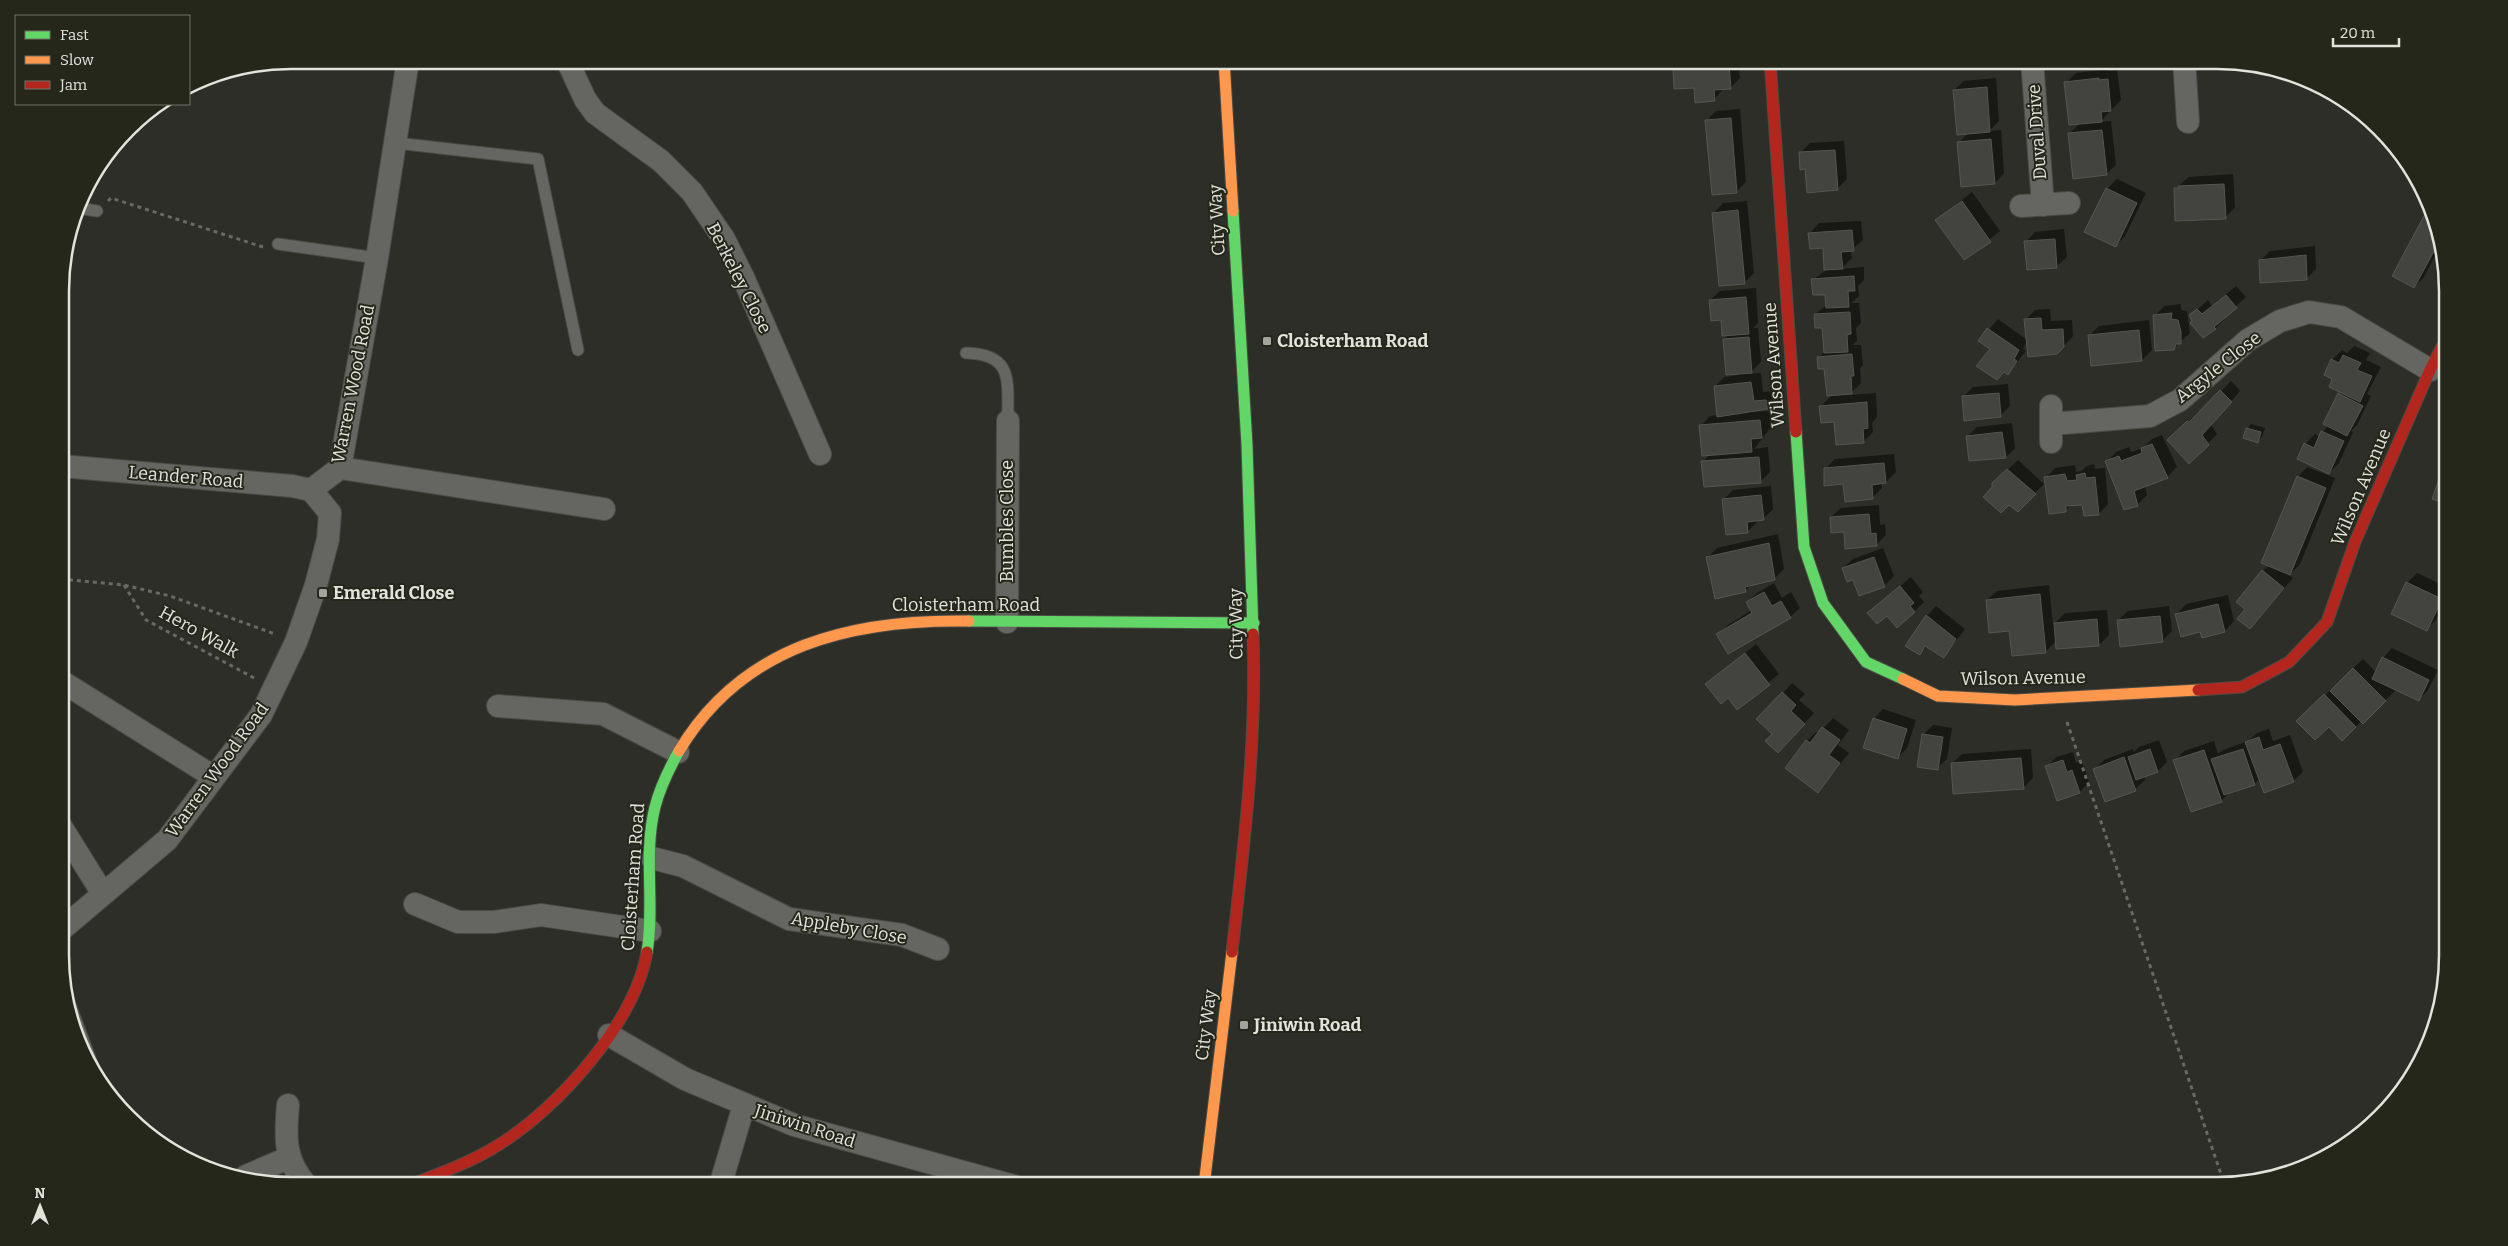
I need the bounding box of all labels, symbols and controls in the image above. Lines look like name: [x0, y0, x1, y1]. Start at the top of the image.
legend: [15, 15, 190, 105]
scale bar: [2333, 15, 2399, 47]
text: 20 m: [2340, 24, 2376, 42]
text: Fast: [60, 26, 89, 44]
text: Slow: [60, 51, 95, 69]
text: Jam: [59, 76, 88, 94]
street label: Duval Drive: [2023, 83, 2051, 181]
street label: City Way: [1204, 183, 1230, 256]
street label: Berkeley Close: [702, 219, 776, 337]
street label: Warren Wood Road: [327, 302, 379, 465]
street label: Wilson Avenue: [1759, 302, 1789, 428]
street label: Argyle Close: [2171, 327, 2265, 407]
place label: Cloisterham Road: [1277, 330, 1428, 352]
marker: Cloisterham Road: [1261, 335, 1273, 347]
street label: Wilson Avenue: [2326, 425, 2396, 549]
street label: Bumbles Close: [996, 460, 1018, 582]
street label: Leander Road: [128, 461, 245, 493]
place label: Emerald Close: [333, 582, 454, 604]
marker: Emerald Close: [317, 587, 329, 599]
street label: City Way: [1224, 588, 1248, 660]
street label: Cloisterham Road: [892, 594, 1041, 616]
street label: Hero Walk: [155, 601, 243, 663]
street label: Wilson Avenue: [1960, 666, 2086, 690]
street label: Warren Wood Road: [161, 698, 273, 842]
street label: Cloisterham Road: [617, 802, 649, 952]
street label: Appleby Close: [789, 907, 909, 949]
street label: City Way: [1191, 988, 1221, 1062]
place label: Jiniwin Road: [1253, 1014, 1362, 1036]
marker: Jiniwin Road: [1238, 1019, 1250, 1031]
street label: Jiniwin Road: [751, 1099, 858, 1153]
north arrow: [15, 1181, 65, 1231]
text: N: [35, 1185, 46, 1202]

